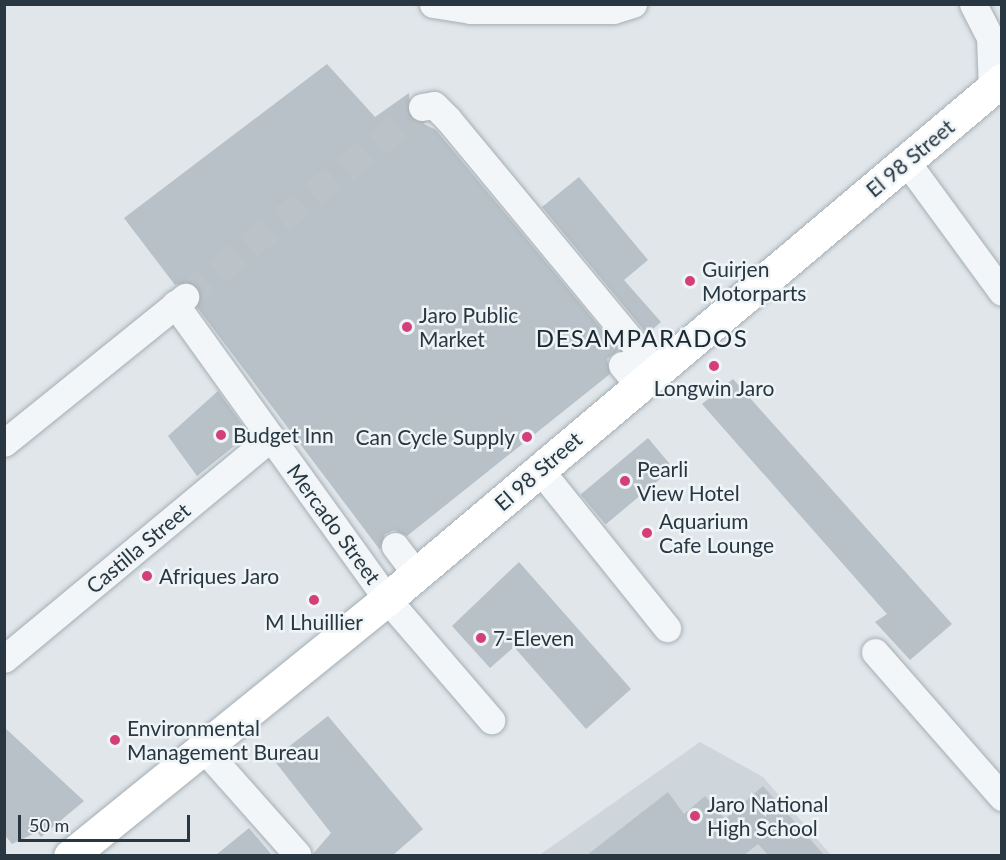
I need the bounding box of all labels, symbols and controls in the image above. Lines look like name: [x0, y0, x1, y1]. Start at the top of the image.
street label: El 98 Street: [861, 114, 959, 202]
place label: Guirjen Motorparts: [702, 256, 806, 306]
marker: Guirjen Motorparts: [683, 274, 697, 288]
place label: Jaro Public Market: [419, 302, 518, 352]
marker: Jaro Public Market: [400, 320, 414, 334]
district label: DESAMPARADOS: [536, 324, 748, 352]
marker: Longwin Jaro: [707, 359, 721, 373]
place label: Longwin Jaro: [653, 375, 775, 401]
place label: Budget Inn: [233, 422, 334, 448]
place label: Can Cycle Supply: [356, 424, 515, 450]
street label: El 98 Street: [489, 426, 587, 516]
marker: Budget Inn: [214, 428, 228, 442]
marker: Can Cycle Supply: [520, 430, 534, 444]
place label: Pearli View Hotel: [637, 456, 740, 506]
street label: Mercado Street: [282, 459, 386, 589]
marker: Pearli View Hotel: [618, 474, 632, 488]
street label: Castilla Street: [81, 497, 195, 599]
place label: Aquarium Cafe Lounge: [659, 508, 774, 558]
marker: Aquarium Cafe Lounge: [640, 526, 654, 540]
place label: Afriques Jaro: [159, 563, 280, 589]
marker: Afriques Jaro: [140, 569, 154, 583]
marker: M Lhuillier: [307, 593, 321, 607]
place label: M Lhuillier: [265, 609, 363, 635]
place label: 7-Eleven: [493, 625, 574, 651]
marker: 7-Eleven: [474, 631, 488, 645]
place label: Environmental Management Bureau: [127, 715, 319, 765]
marker: Environmental Management Bureau: [108, 733, 122, 747]
place label: Jaro National High School: [707, 791, 828, 841]
scale bar: [21, 803, 194, 841]
marker: Jaro National High School: [688, 809, 702, 823]
text: 50 m: [29, 814, 69, 836]

